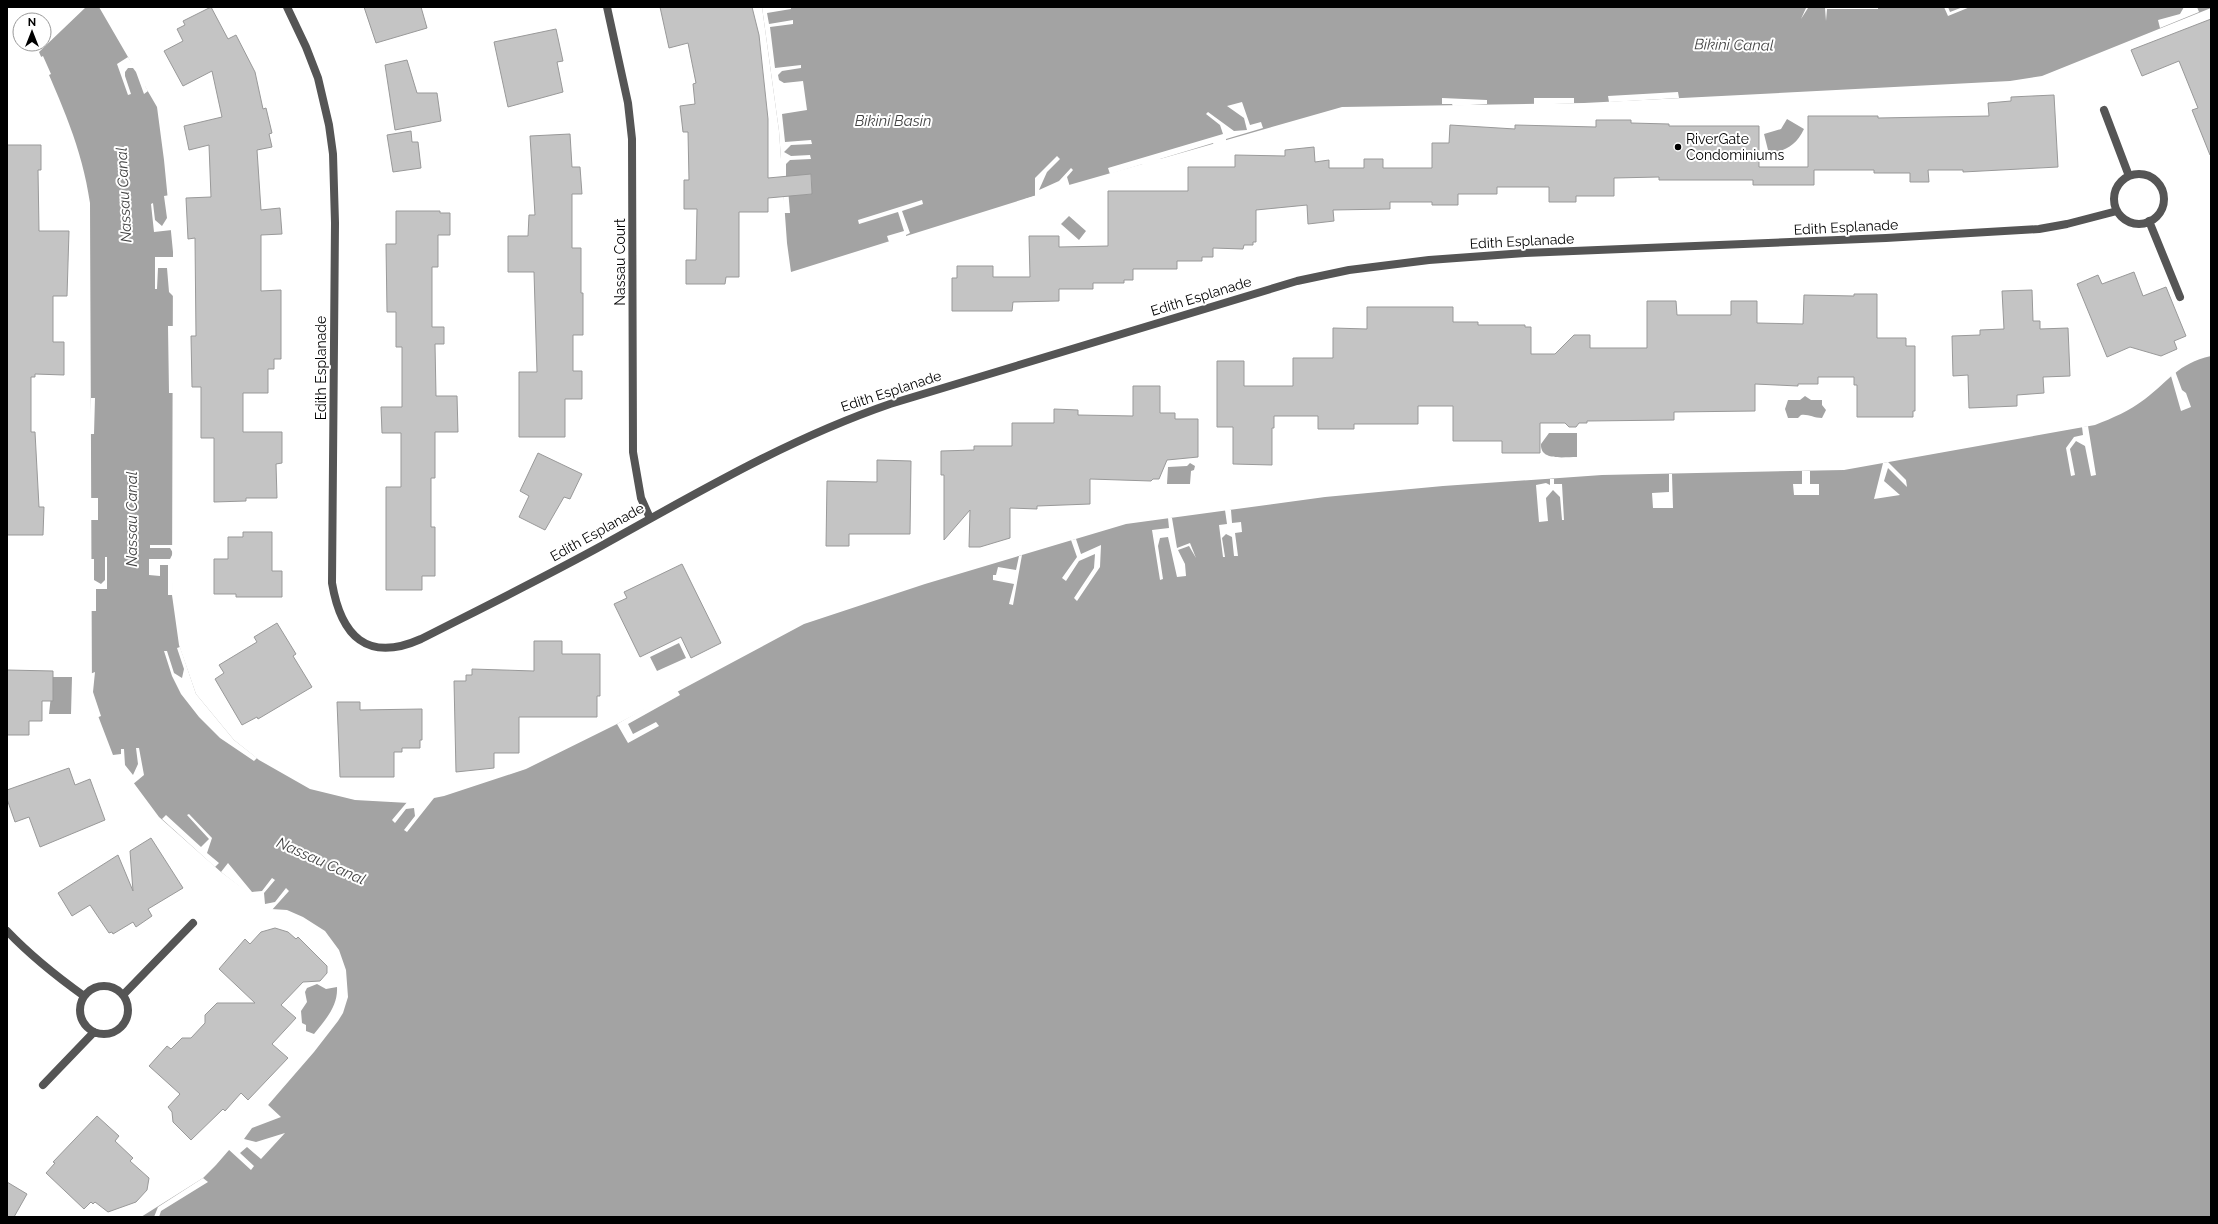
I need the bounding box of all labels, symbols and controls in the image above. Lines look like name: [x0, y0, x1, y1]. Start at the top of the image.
north arrow: [12, 12, 52, 52]
text: N: [28, 16, 36, 29]
water label: Bikini Canal: [1694, 35, 1774, 55]
water label: Bikini Basin: [855, 112, 931, 130]
place label: RiverGate Condominiums: [1686, 131, 1784, 163]
marker: RiverGate Condominiums: [1673, 142, 1683, 152]
water label: Nassau Canal: [113, 147, 135, 243]
street label: Edith Esplanade: [1793, 216, 1899, 238]
street label: Nassau Court: [612, 218, 628, 306]
street label: Edith Esplanade: [1469, 230, 1575, 252]
street label: Edith Esplanade: [1149, 273, 1253, 319]
street label: Edith Esplanade: [313, 316, 329, 420]
street label: Edith Esplanade: [839, 367, 943, 415]
water label: Nassau Canal: [123, 471, 141, 567]
street label: Edith Esplanade: [547, 500, 647, 564]
water label: Nassau Canal: [274, 833, 368, 889]

